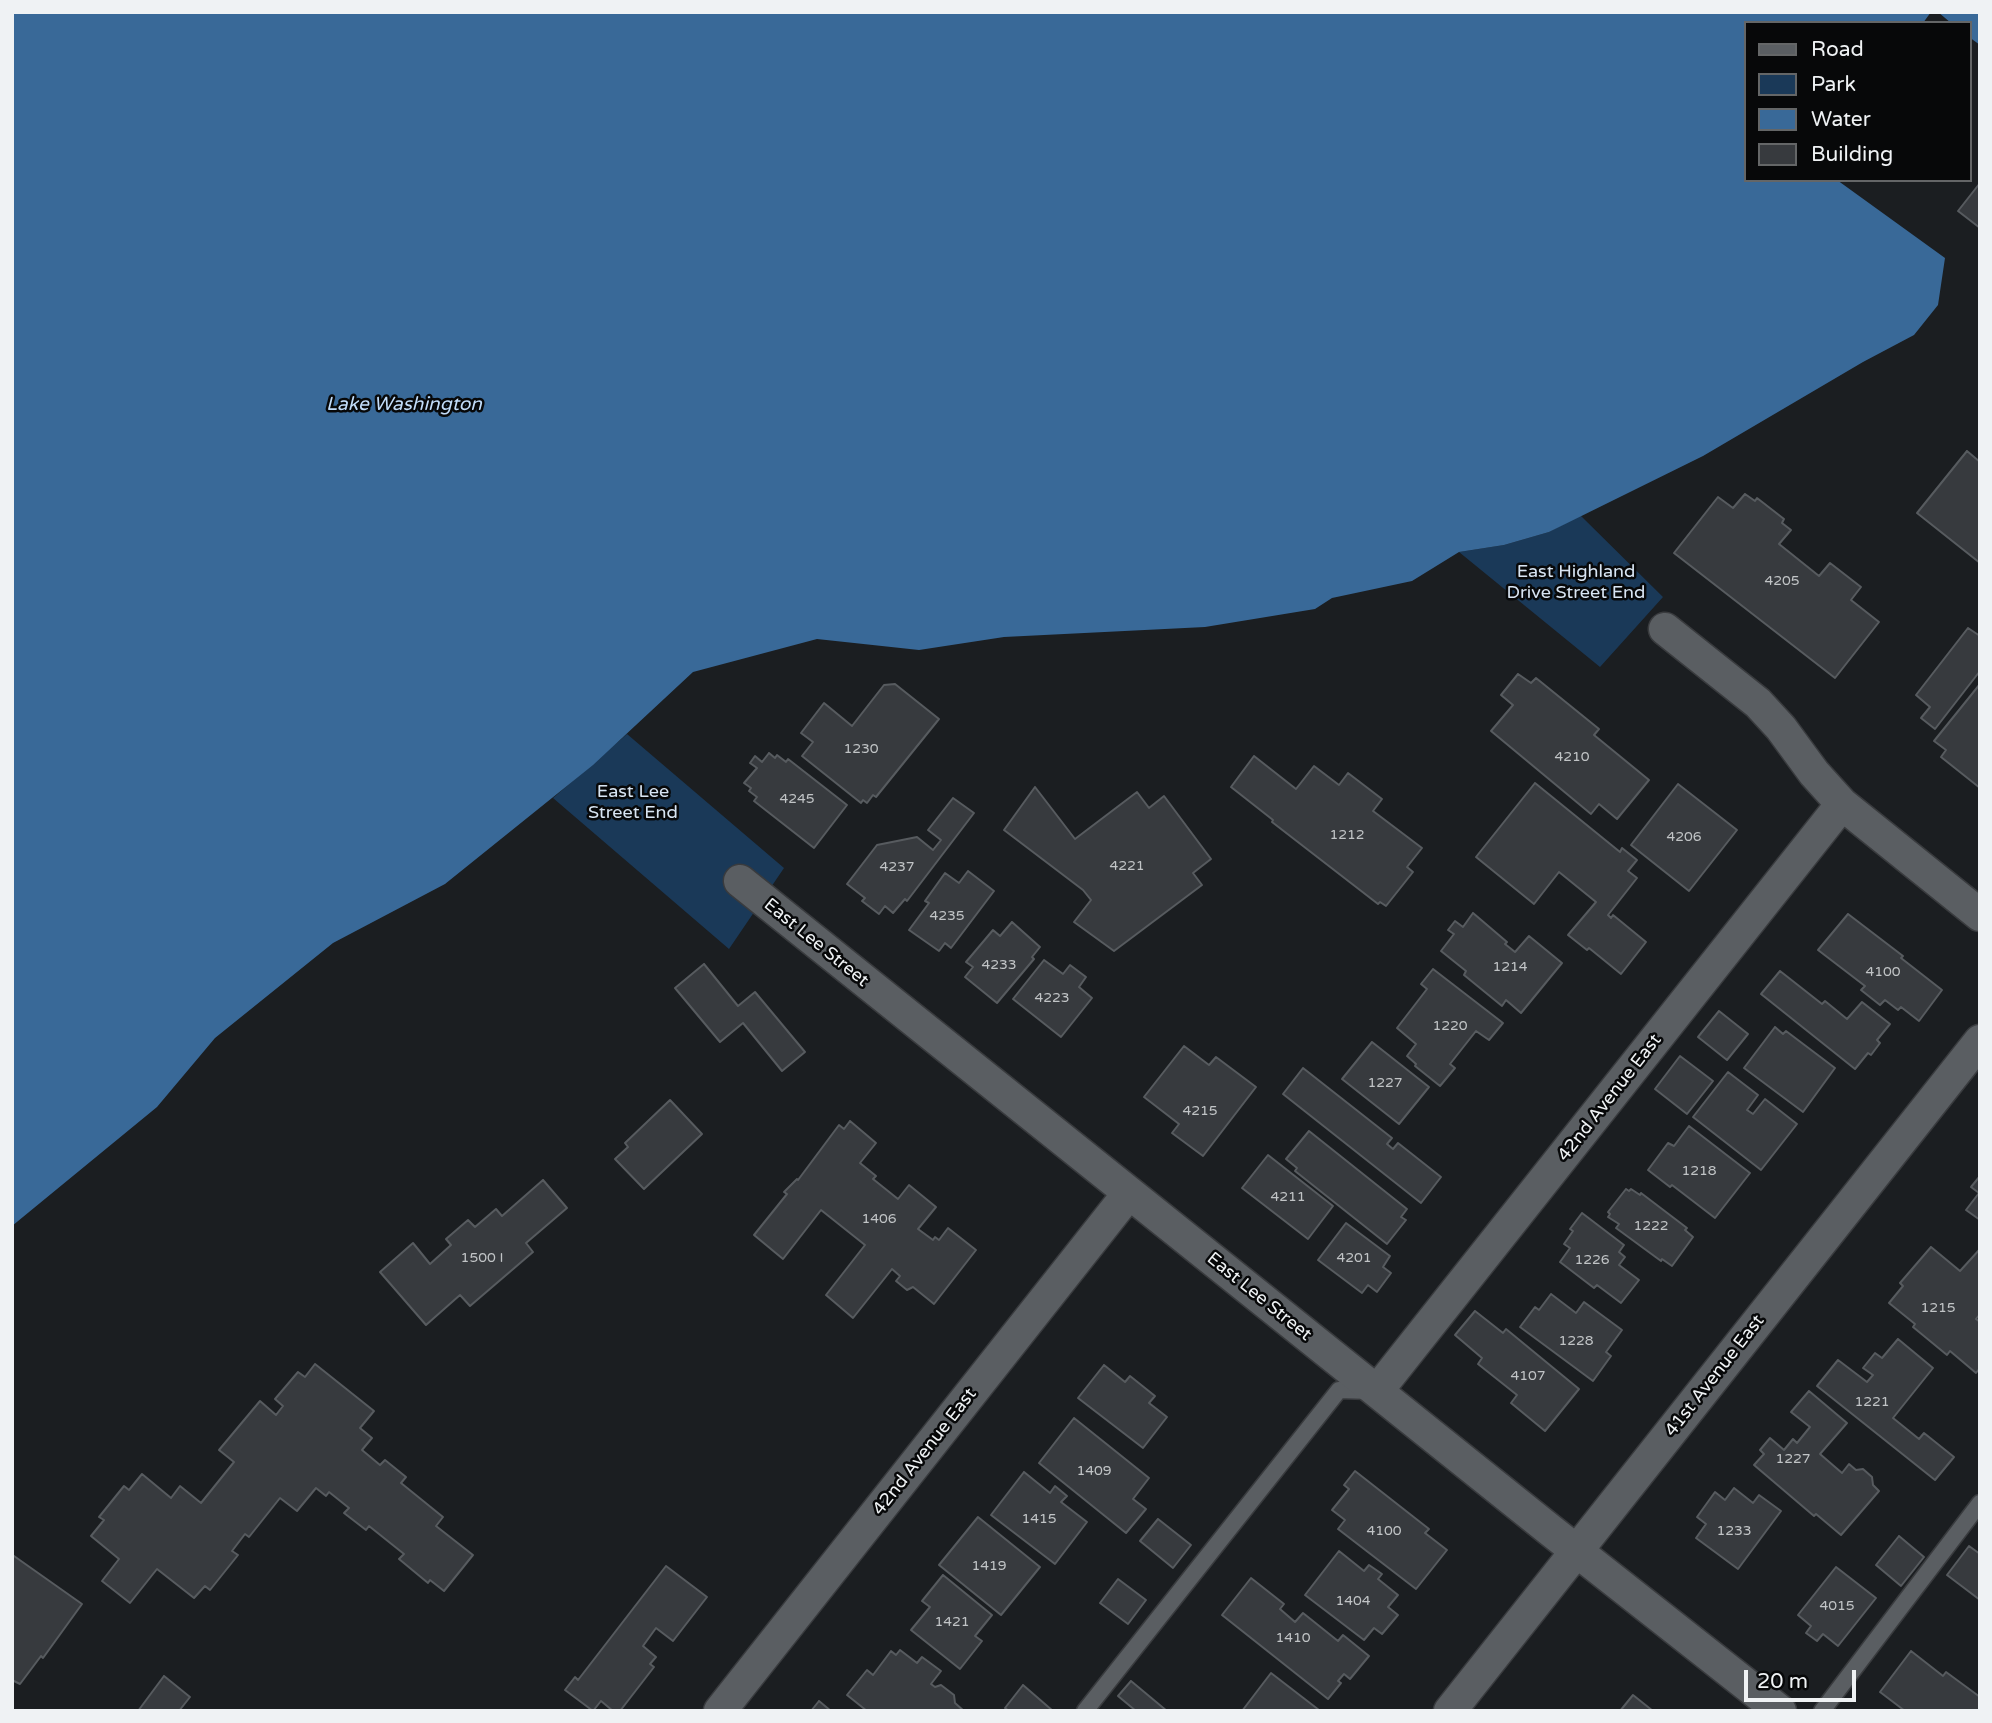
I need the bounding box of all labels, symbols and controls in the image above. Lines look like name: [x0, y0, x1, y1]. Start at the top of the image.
legend: [1744, 21, 1971, 182]
text: Road: [1811, 37, 1864, 62]
text: Park: [1811, 72, 1856, 97]
text: Water: [1811, 107, 1871, 132]
text: Building: [1811, 142, 1893, 167]
water label: Lake Washington: [326, 394, 482, 416]
park label: East Highland Drive Street End: [1507, 561, 1645, 604]
house number: 4205: [1764, 573, 1800, 589]
house number: 1230: [843, 741, 879, 757]
house number: 4210: [1554, 749, 1590, 765]
park label: East Lee Street End: [588, 781, 678, 824]
house number: 4245: [779, 791, 815, 807]
house number: 1212: [1329, 827, 1365, 843]
house number: 4206: [1666, 829, 1702, 845]
house number: 4221: [1109, 858, 1145, 874]
house number: 4237: [879, 859, 915, 875]
street label: East Lee Street: [759, 894, 873, 992]
house number: 4235: [929, 908, 965, 924]
house number: 4233: [981, 957, 1017, 973]
house number: 1214: [1492, 959, 1528, 975]
house number: 4100: [1865, 964, 1901, 980]
house number: 4223: [1034, 990, 1070, 1006]
house number: 1220: [1432, 1018, 1468, 1034]
street label: 42nd Avenue East: [1554, 1030, 1666, 1166]
house number: 1227: [1367, 1075, 1403, 1091]
house number: 4215: [1182, 1103, 1218, 1119]
house number: 1218: [1681, 1163, 1717, 1179]
house number: 4211: [1270, 1189, 1306, 1205]
house number: 1406: [861, 1211, 897, 1227]
house number: 1222: [1633, 1218, 1669, 1234]
street label: East Lee Street: [1202, 1248, 1316, 1346]
house number: 1500 I: [461, 1250, 503, 1266]
house number: 4201: [1336, 1250, 1372, 1266]
house number: 1226: [1574, 1252, 1610, 1268]
house number: 1215: [1920, 1300, 1956, 1316]
street label: 41st Avenue East: [1661, 1311, 1769, 1441]
house number: 1228: [1558, 1333, 1594, 1349]
house number: 4107: [1510, 1368, 1546, 1384]
street label: 42nd Avenue East: [869, 1384, 981, 1520]
house number: 1221: [1854, 1394, 1890, 1410]
house number: 1227: [1775, 1451, 1811, 1467]
house number: 1409: [1076, 1463, 1112, 1479]
house number: 1415: [1021, 1511, 1057, 1527]
house number: 4100: [1366, 1523, 1402, 1539]
house number: 1233: [1716, 1523, 1752, 1539]
house number: 1419: [971, 1558, 1007, 1574]
house number: 1404: [1335, 1593, 1371, 1609]
house number: 4015: [1819, 1598, 1855, 1614]
house number: 1421: [934, 1614, 970, 1630]
house number: 1410: [1275, 1630, 1311, 1646]
scale bar: [1747, 1656, 1859, 1700]
text: 20 m: [1757, 1669, 1808, 1694]

